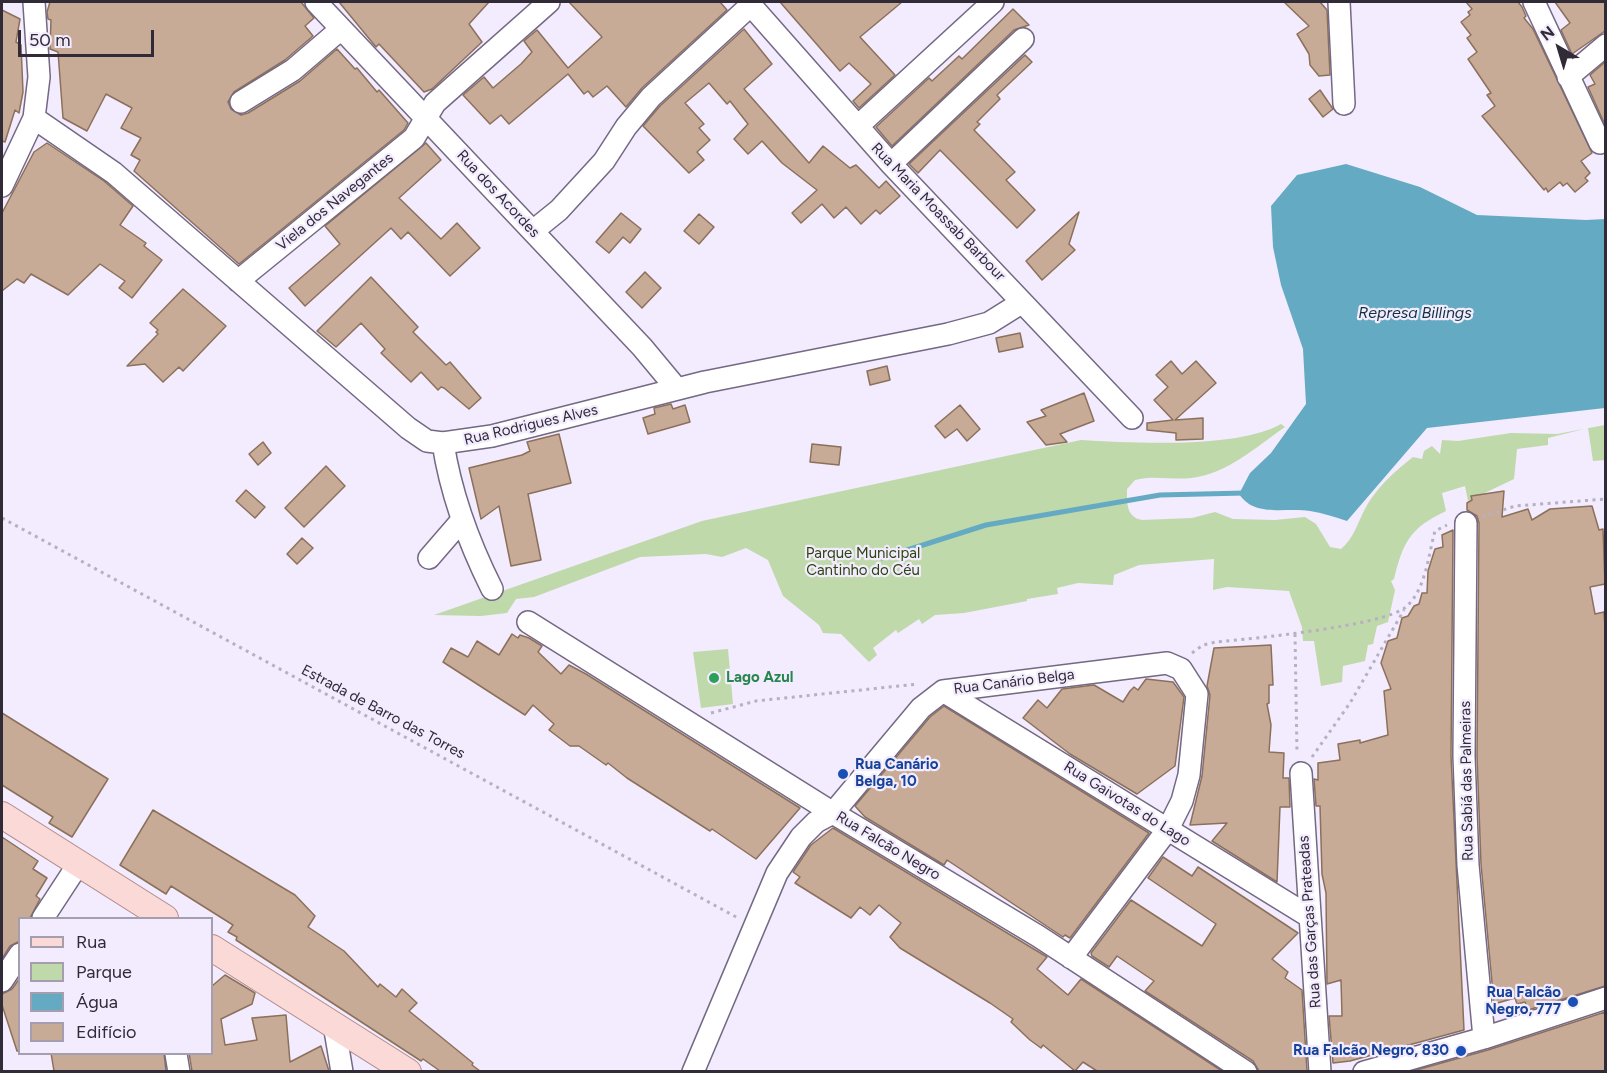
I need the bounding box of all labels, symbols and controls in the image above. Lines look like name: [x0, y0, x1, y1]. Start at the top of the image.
scale bar: [21, 18, 158, 56]
north arrow: [1529, 18, 1589, 78]
text: N: [1537, 22, 1558, 45]
text: 50 m: [29, 29, 71, 51]
street label: Rua Maria Moassab Barbour: [867, 139, 1009, 285]
street label: Rua dos Acordes: [453, 146, 543, 242]
street label: Viela dos Navegantes: [273, 149, 397, 255]
water label: Represa Billings: [1358, 303, 1472, 323]
street label: Rua Rodrigues Alves: [462, 401, 600, 449]
park label: Parque Municipal Cantinho do Céu: [806, 545, 920, 580]
street label: Estrada de Barro das Torres: [298, 661, 468, 763]
street label: Rua Canário Belga: [953, 666, 1075, 698]
place label: Lago Azul: [726, 669, 793, 687]
marker: Lago Azul: [707, 671, 721, 685]
street label: Rua Sabiá das Palmeiras: [1457, 701, 1477, 861]
place label: Rua Canário Belga, 10: [855, 756, 938, 791]
street label: Rua Gaivotas do Lago: [1060, 758, 1194, 850]
marker: Rua Canário Belga, 10: [836, 767, 850, 781]
street label: Rua Falcão Negro: [833, 808, 943, 884]
street label: Rua das Garças Prateadas: [1295, 835, 1325, 1009]
legend: [18, 917, 213, 1055]
text: Rua: [76, 931, 107, 953]
text: Parque: [76, 961, 132, 983]
place label: Rua Falcão Negro, 777: [1485, 984, 1561, 1019]
text: Água: [76, 991, 118, 1013]
marker: Rua Falcão Negro, 777: [1566, 995, 1580, 1009]
text: Edifício: [76, 1021, 137, 1043]
place label: Rua Falcão Negro, 830: [1293, 1042, 1449, 1060]
marker: Rua Falcão Negro, 830: [1454, 1044, 1468, 1058]

